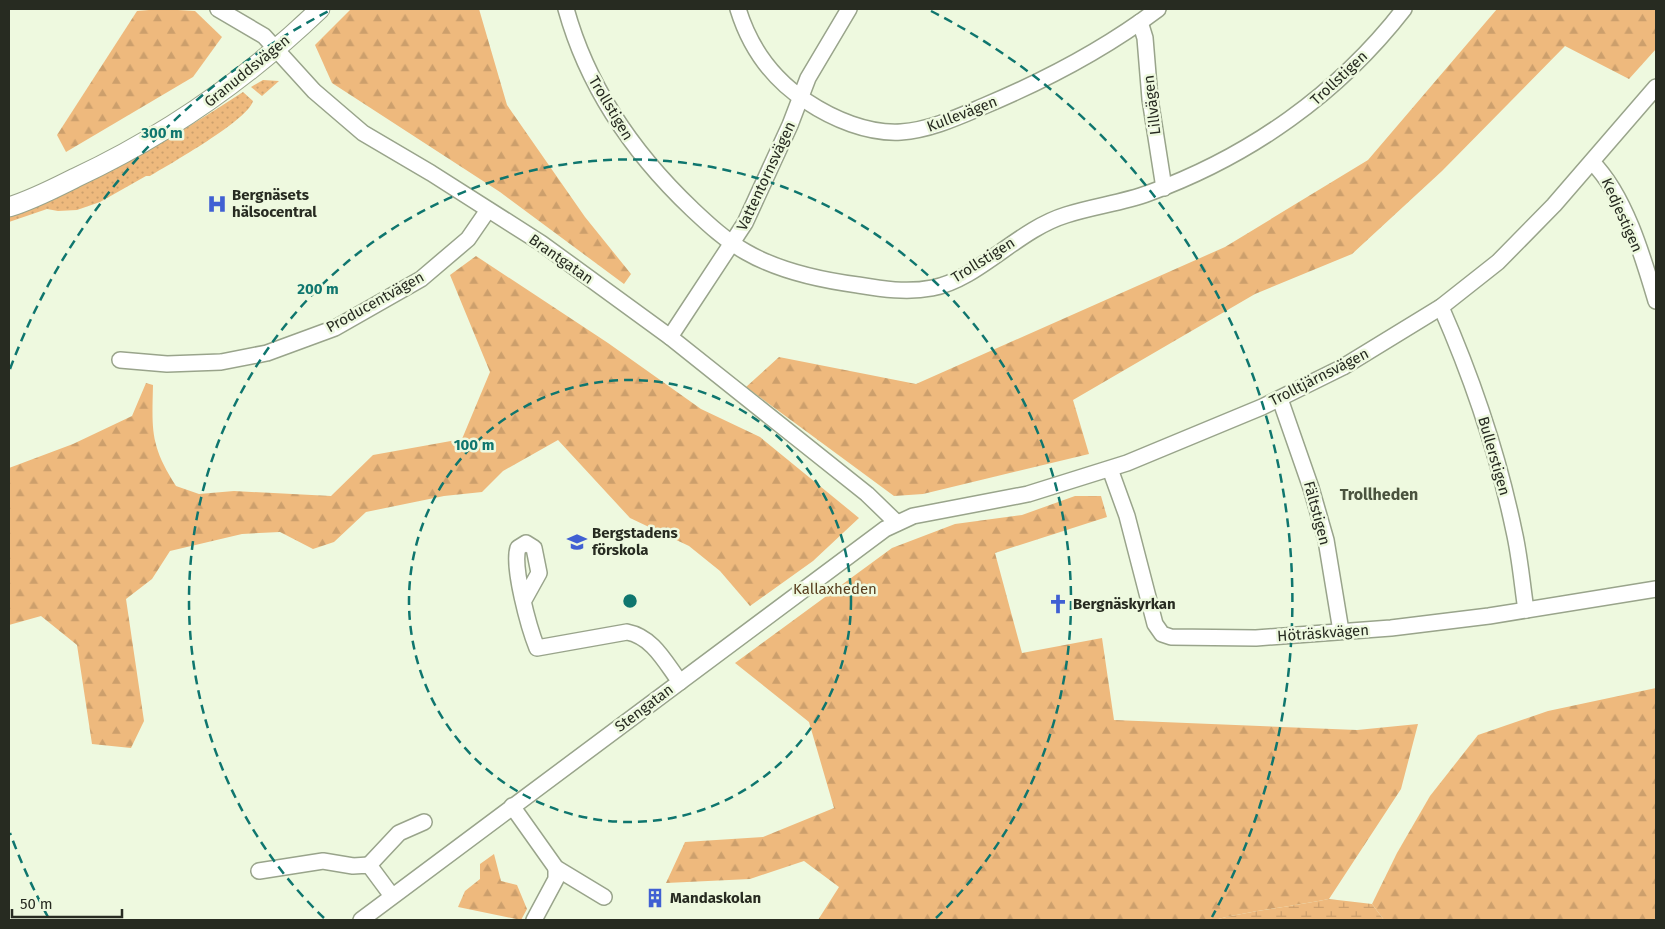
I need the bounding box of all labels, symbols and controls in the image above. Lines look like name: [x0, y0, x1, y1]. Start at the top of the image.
street label: Granuddsvägen: [201, 31, 293, 111]
street label: Trollstigen: [1307, 47, 1371, 109]
street label: Trollstigen: [585, 73, 637, 143]
street label: Lillvägen: [1139, 74, 1165, 136]
street label: Kullevägen: [924, 92, 1000, 136]
street label: Vattentornsvägen: [733, 119, 799, 233]
text: 300 m: [140, 124, 183, 142]
street label: Kedjestigen: [1598, 175, 1646, 255]
place label: Bergnäsets hälsocentral: [232, 186, 317, 221]
hospital icon: Bergnäsets hälsocentral: [206, 193, 228, 215]
street label: Brantgatan: [525, 230, 597, 288]
street label: Trollstigen: [948, 233, 1018, 287]
street label: Producentvägen: [323, 268, 427, 336]
text: 200 m: [297, 280, 339, 298]
street label: Trolltjärnsvägen: [1266, 344, 1372, 410]
street label: Bullerstigen: [1474, 414, 1514, 498]
text: 100 m: [454, 436, 494, 454]
street label: Fältstigen: [1300, 479, 1334, 547]
district label: Trollheden: [1340, 485, 1418, 504]
place label: Bergstadens förskola: [592, 524, 678, 559]
school or university icon: Bergstadens förskola: [566, 531, 588, 553]
park label: Kallaxheden: [793, 580, 877, 598]
centre of rings: [621, 592, 639, 610]
church icon: Bergnäskyrkan: [1047, 593, 1069, 615]
place label: Bergnäskyrkan: [1073, 595, 1176, 613]
street label: Höträskvägen: [1276, 621, 1370, 645]
street label: Stengatan: [611, 680, 677, 736]
scale bar: [12, 886, 122, 918]
building icon: Mandaskolan: [644, 887, 666, 909]
place label: Mandaskolan: [670, 889, 761, 907]
text: 50 m: [20, 895, 53, 913]

